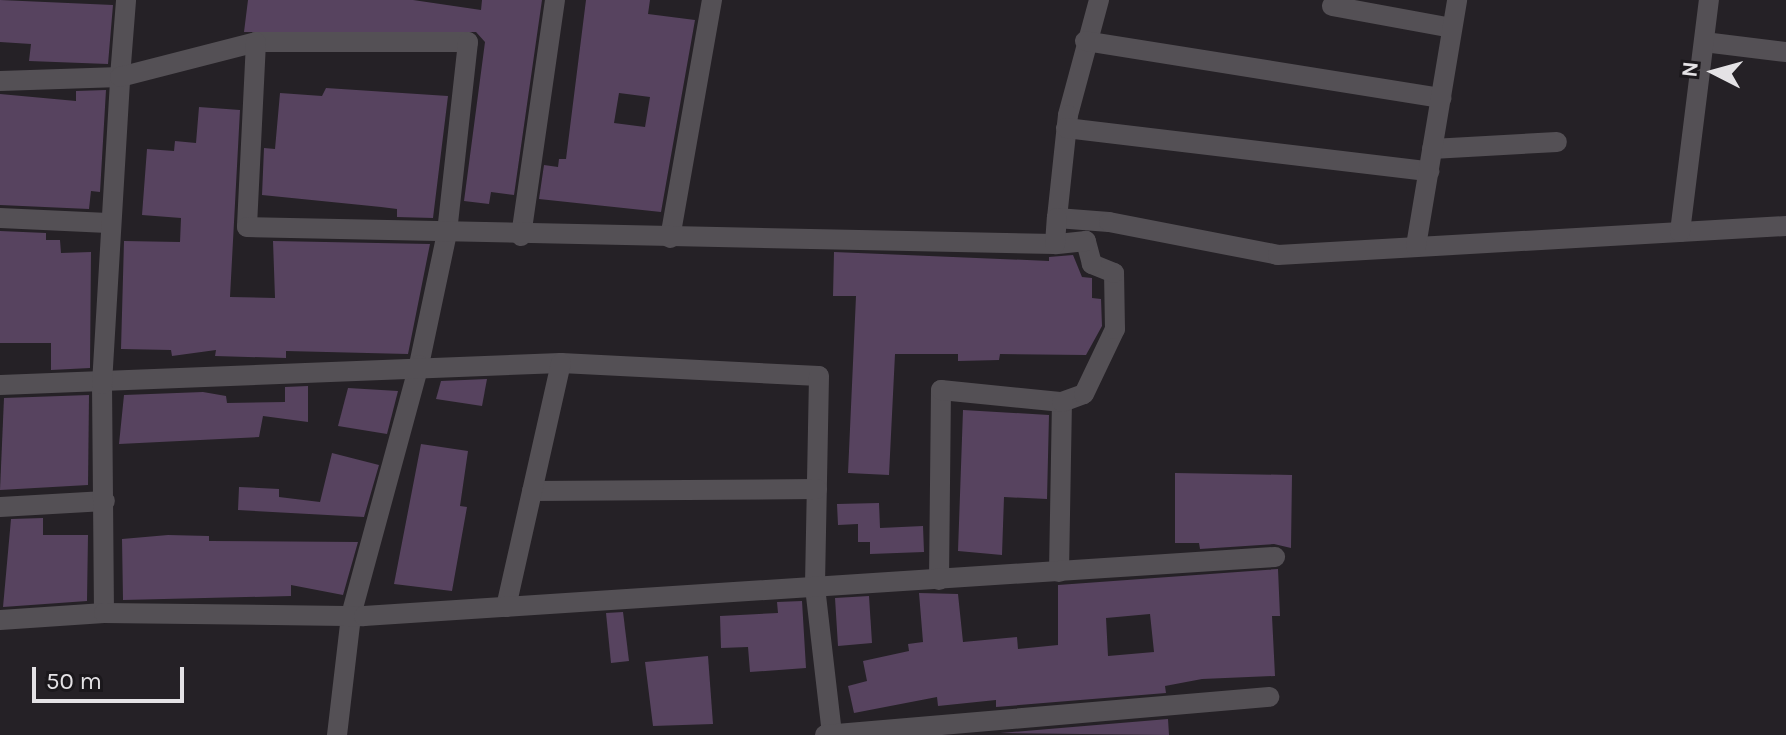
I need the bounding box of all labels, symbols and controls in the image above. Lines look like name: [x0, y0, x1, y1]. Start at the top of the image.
north arrow: [1674, 32, 1754, 112]
text: N: [1676, 60, 1704, 79]
scale bar: [36, 651, 188, 701]
text: 50 m: [46, 667, 102, 695]

